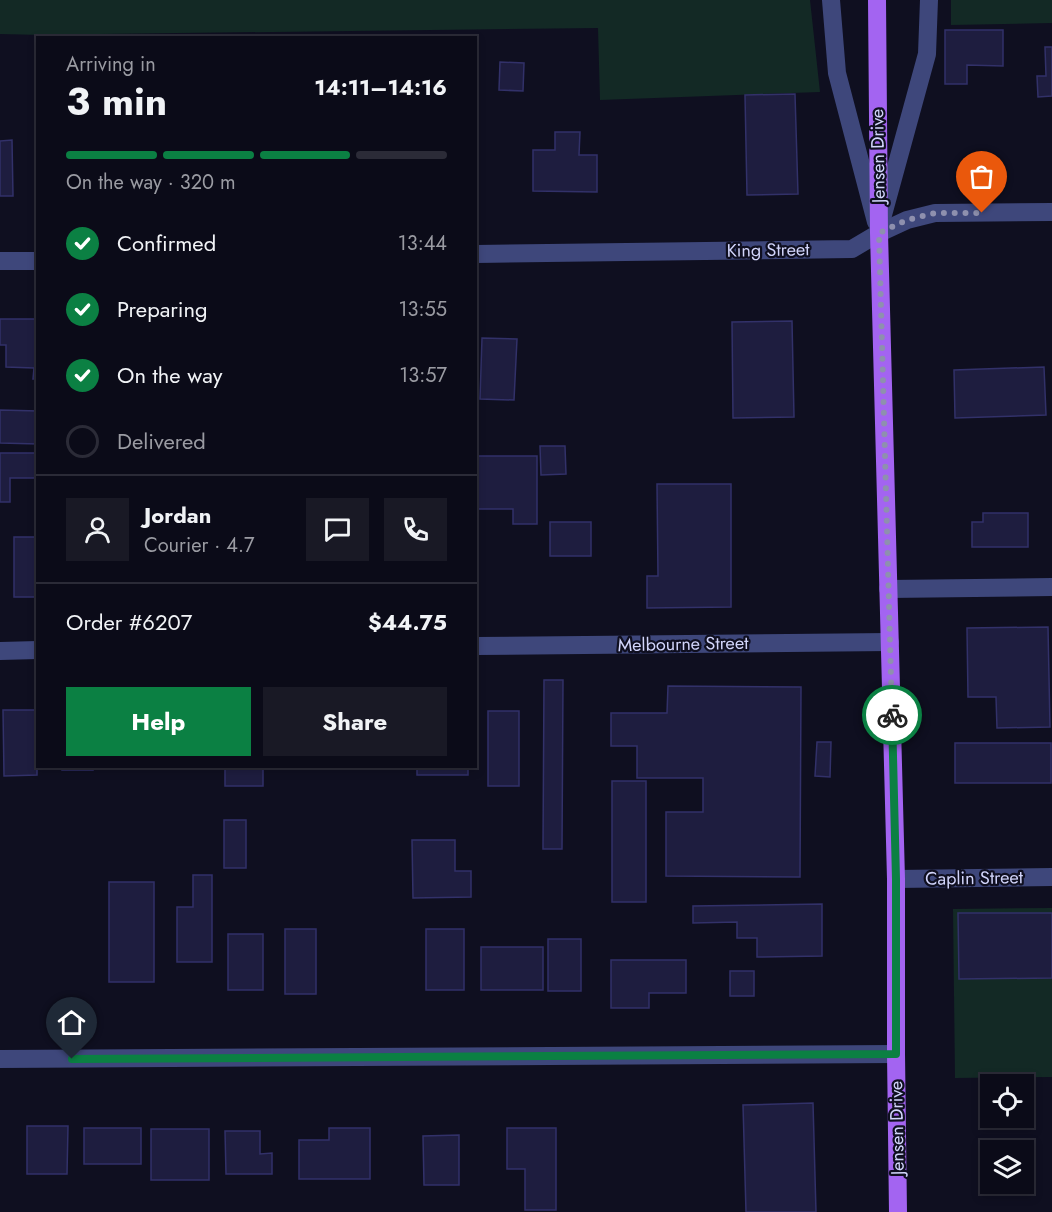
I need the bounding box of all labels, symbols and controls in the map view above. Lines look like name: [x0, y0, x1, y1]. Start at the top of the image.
text: Arriving in: [66, 50, 156, 79]
text: 14:11–14:16: [314, 71, 447, 103]
text: 3 min: [66, 73, 167, 130]
street label: Jensen Drive: [864, 109, 892, 205]
pin: [956, 151, 1007, 213]
icon: bag: [965, 160, 998, 193]
text: On the way · 320 m: [66, 168, 236, 197]
icon: check: [66, 227, 99, 260]
text: Confirmed: [117, 227, 216, 259]
text: 13:44: [398, 229, 447, 258]
street label: King Street: [726, 236, 810, 264]
icon: check: [66, 293, 99, 326]
text: Preparing: [117, 293, 208, 325]
text: 13:55: [399, 295, 447, 324]
icon: check: [66, 359, 99, 392]
text: On the way: [117, 359, 222, 391]
text: 13:57: [399, 361, 447, 390]
text: Delivered: [117, 425, 206, 457]
button: person: [66, 498, 129, 561]
button: chat: [306, 498, 369, 561]
button: phone: [384, 498, 447, 561]
text: Jordan: [144, 499, 211, 531]
text: Courier · 4.7: [144, 531, 255, 560]
text: Order #6207: [66, 606, 192, 638]
text: $44.75: [368, 606, 447, 638]
street label: Melbourne Street: [617, 630, 749, 658]
courier: [862, 685, 922, 745]
button: Help: [66, 687, 251, 756]
button: Share: [263, 687, 447, 756]
icon: bike: [876, 699, 909, 732]
street label: Caplin Street: [925, 864, 1024, 892]
pin: [46, 997, 97, 1059]
icon: home: [55, 1006, 88, 1039]
map controls: [980, 1074, 1034, 1194]
button: locate: [980, 1074, 1034, 1128]
street label: Jensen Drive: [883, 1081, 911, 1177]
button: layers: [980, 1140, 1034, 1194]

